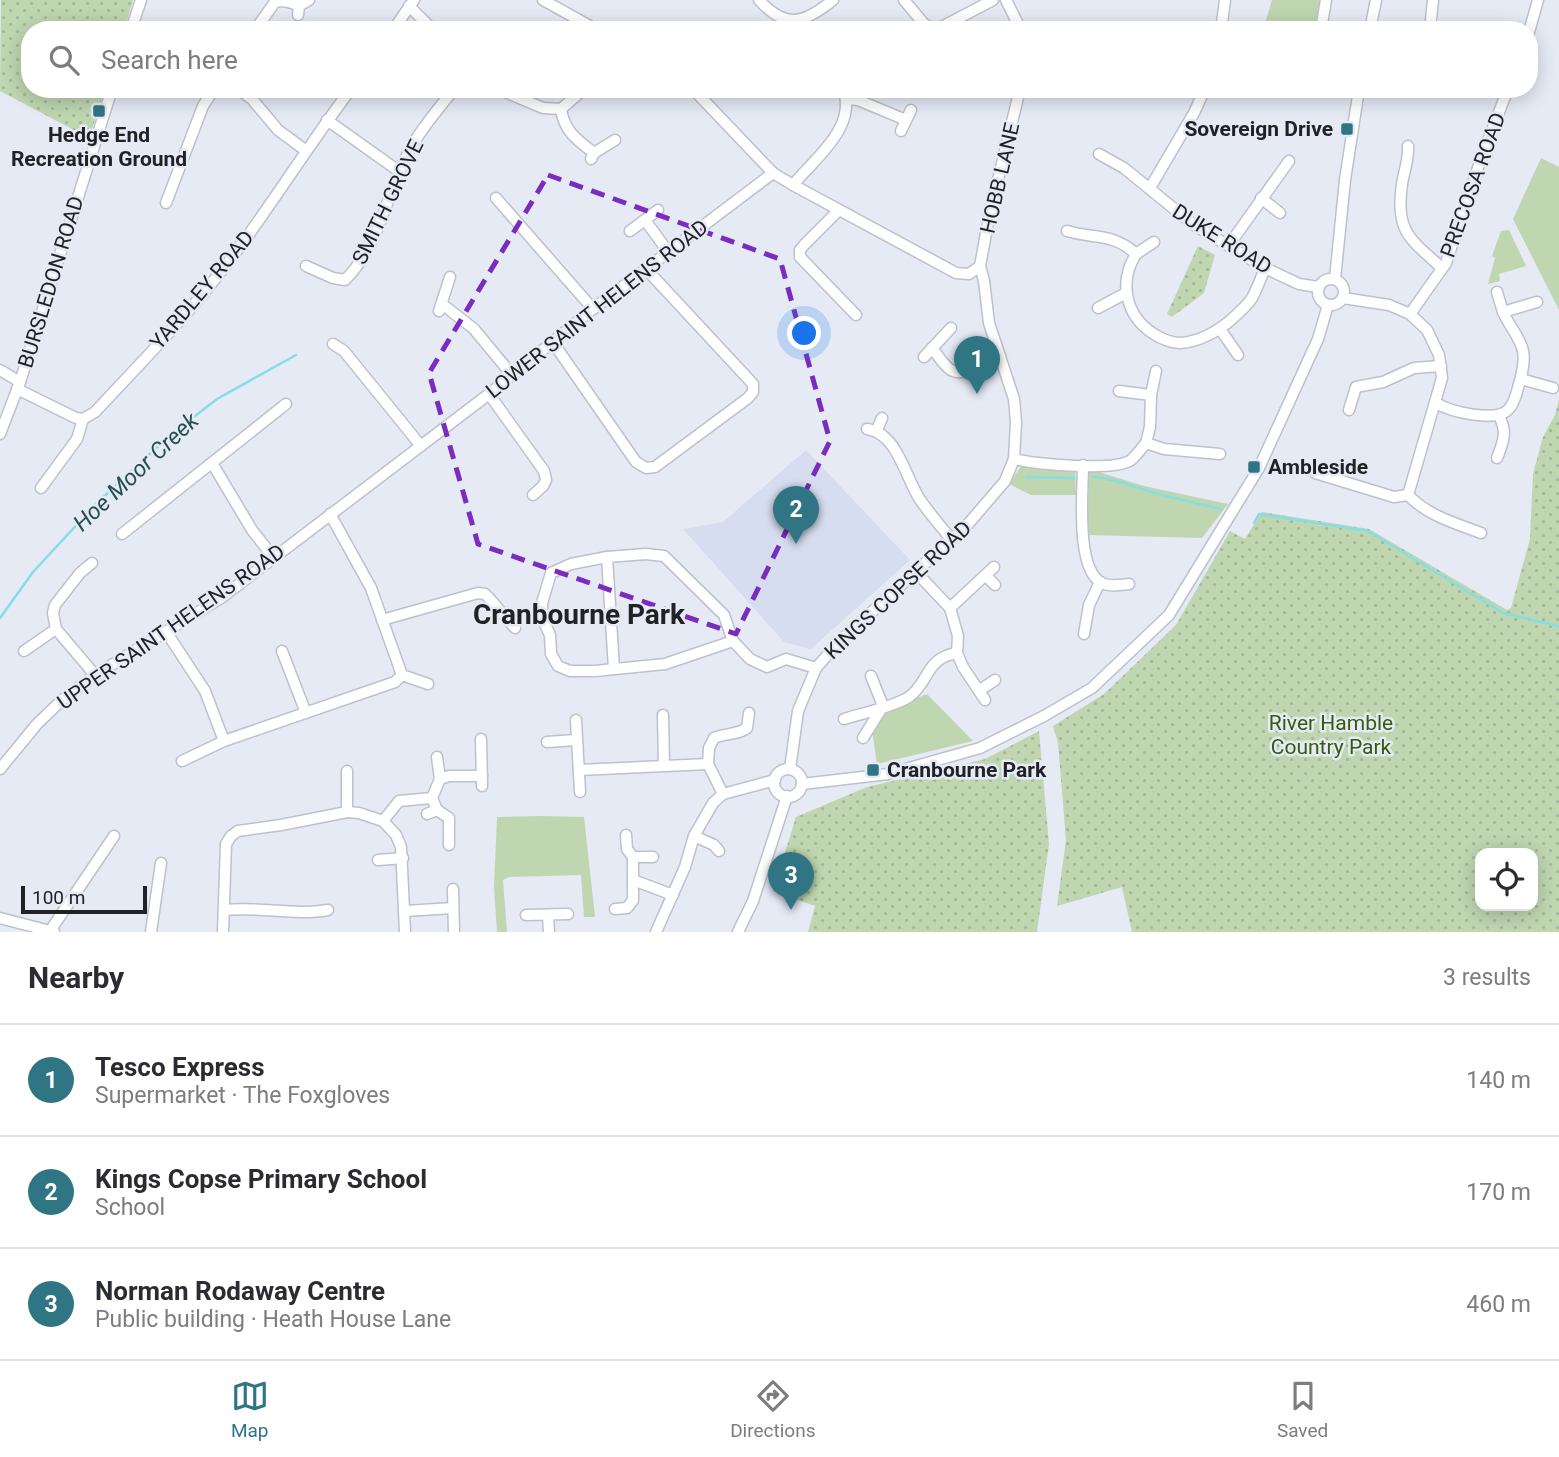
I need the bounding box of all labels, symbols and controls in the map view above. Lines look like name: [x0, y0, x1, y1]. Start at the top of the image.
search box: [21, 21, 1538, 98]
icon: search: [45, 41, 83, 79]
text: Search here: [101, 45, 238, 75]
marker: Hedge End Recreation Ground: [91, 103, 107, 119]
street label: PRECOSA ROAD: [1436, 109, 1510, 261]
place label: Sovereign Drive: [1184, 117, 1333, 141]
street label: HOBB LANE: [976, 120, 1024, 236]
marker: Sovereign Drive: [1339, 121, 1355, 137]
place label: Hedge End Recreation Ground: [11, 123, 187, 171]
street label: SMITH GROVE: [347, 136, 429, 268]
street label: BURSLEDON ROAD: [13, 193, 89, 371]
street label: DUKE ROAD: [1168, 199, 1276, 279]
street label: LOWER SAINT HELENS ROAD: [481, 215, 713, 403]
street label: YARDLEY ROAD: [145, 226, 259, 354]
your location: [787, 316, 821, 350]
pin: 1: [954, 336, 1000, 394]
water label: Hoe Moor Creek: [68, 407, 205, 537]
place label: Ambleside: [1268, 455, 1368, 479]
marker: Ambleside: [1246, 459, 1262, 475]
pin: 2: [773, 486, 819, 544]
street label: KINGS COPSE ROAD: [820, 516, 976, 664]
street label: UPPER SAINT HELENS ROAD: [53, 539, 289, 715]
district label: Cranbourne Park: [473, 598, 686, 631]
park label: River Hamble Country Park: [1269, 711, 1393, 759]
place label: Cranbourne Park: [887, 758, 1047, 782]
marker: Cranbourne Park: [865, 762, 881, 778]
map controls: [1475, 848, 1538, 911]
button: locate: [1475, 848, 1538, 911]
pin: 3: [768, 852, 814, 910]
scale bar: [21, 883, 147, 915]
text: 100 m: [32, 886, 85, 909]
text: Nearby: [28, 960, 124, 995]
text: 3 results: [1443, 964, 1531, 991]
text: Tesco Express: [95, 1052, 265, 1082]
text: 1: [44, 1067, 58, 1094]
text: 140 m: [1466, 1067, 1531, 1094]
text: Supermarket · The Foxgloves: [95, 1082, 390, 1109]
text: Kings Copse Primary School: [95, 1164, 427, 1194]
text: 2: [44, 1179, 58, 1206]
text: 170 m: [1466, 1179, 1531, 1206]
text: School: [95, 1194, 165, 1221]
text: Norman Rodaway Centre: [95, 1276, 385, 1306]
text: 3: [44, 1291, 58, 1318]
text: 460 m: [1466, 1291, 1531, 1318]
text: Public building · Heath House Lane: [95, 1306, 451, 1333]
tab: Map: [231, 1377, 269, 1442]
tab: Directions: [730, 1377, 815, 1442]
tab: Saved: [1277, 1377, 1328, 1442]

